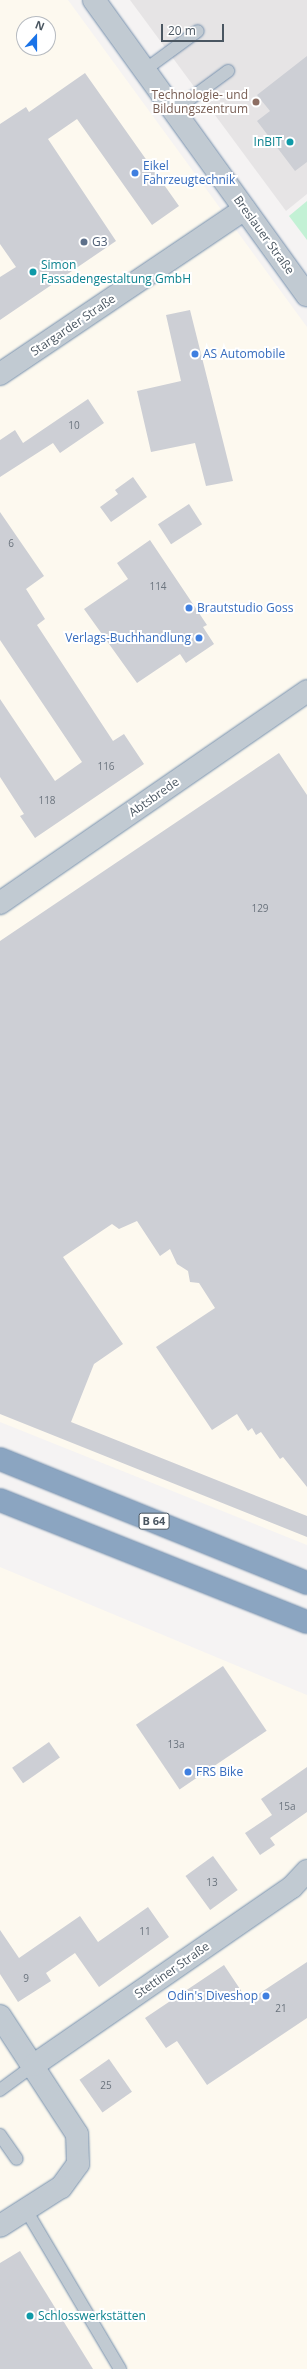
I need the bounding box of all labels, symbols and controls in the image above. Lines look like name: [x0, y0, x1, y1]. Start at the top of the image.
north arrow: [16, 16, 56, 56]
scale bar: [163, 16, 226, 42]
text: N: [33, 17, 47, 34]
text: 20 m: [168, 22, 196, 39]
place label: Technologie- und Bildungszentrum: [151, 88, 248, 116]
marker: Technologie- und Bildungszentrum: [251, 97, 261, 107]
place label: InBIT: [254, 135, 282, 149]
marker: InBIT: [285, 137, 295, 147]
place label: Eikel Fahrzeugtechnik: [143, 159, 235, 187]
marker: Eikel Fahrzeugtechnik: [130, 168, 140, 178]
street label: Breslauer Straße: [231, 193, 297, 277]
place label: G3: [92, 235, 108, 249]
marker: G3: [79, 237, 89, 247]
place label: Simon Fassadengestaltung GmbH: [41, 258, 191, 286]
marker: Simon Fassadengestaltung GmbH: [28, 267, 38, 277]
street label: Stargarder Straße: [28, 291, 118, 359]
place label: AS Automobile: [203, 347, 285, 361]
marker: AS Automobile: [190, 349, 200, 359]
house number: 10: [68, 420, 80, 432]
house number: 6: [8, 538, 14, 550]
house number: 114: [149, 581, 167, 593]
place label: Brautstudio Goss: [197, 601, 293, 615]
marker: Brautstudio Goss: [184, 603, 194, 613]
place label: Verlags-Buchhandlung: [65, 631, 191, 645]
marker: Verlags-Buchhandlung: [194, 633, 204, 643]
house number: 116: [97, 761, 115, 773]
street label: Abtsbrede: [126, 774, 182, 820]
house number: 118: [38, 795, 56, 807]
house number: 129: [251, 903, 269, 915]
road number: B 64: [138, 1512, 170, 1530]
house number: 13a: [168, 1739, 184, 1751]
place label: FRS Bike: [196, 1765, 243, 1779]
marker: FRS Bike: [183, 1767, 193, 1777]
house number: 15a: [279, 1801, 295, 1813]
house number: 13: [206, 1877, 218, 1889]
house number: 11: [139, 1926, 151, 1938]
street label: Stettiner Straße: [132, 1939, 212, 2001]
house number: 9: [23, 1973, 29, 1985]
place label: Odin's Diveshop: [167, 1989, 258, 2003]
marker: Odin's Diveshop: [261, 1991, 271, 2001]
house number: 21: [275, 2003, 287, 2015]
house number: 25: [100, 2080, 112, 2092]
place label: Schlosswerkstätten: [38, 2309, 146, 2323]
marker: Schlosswerkstätten: [25, 2311, 35, 2321]

